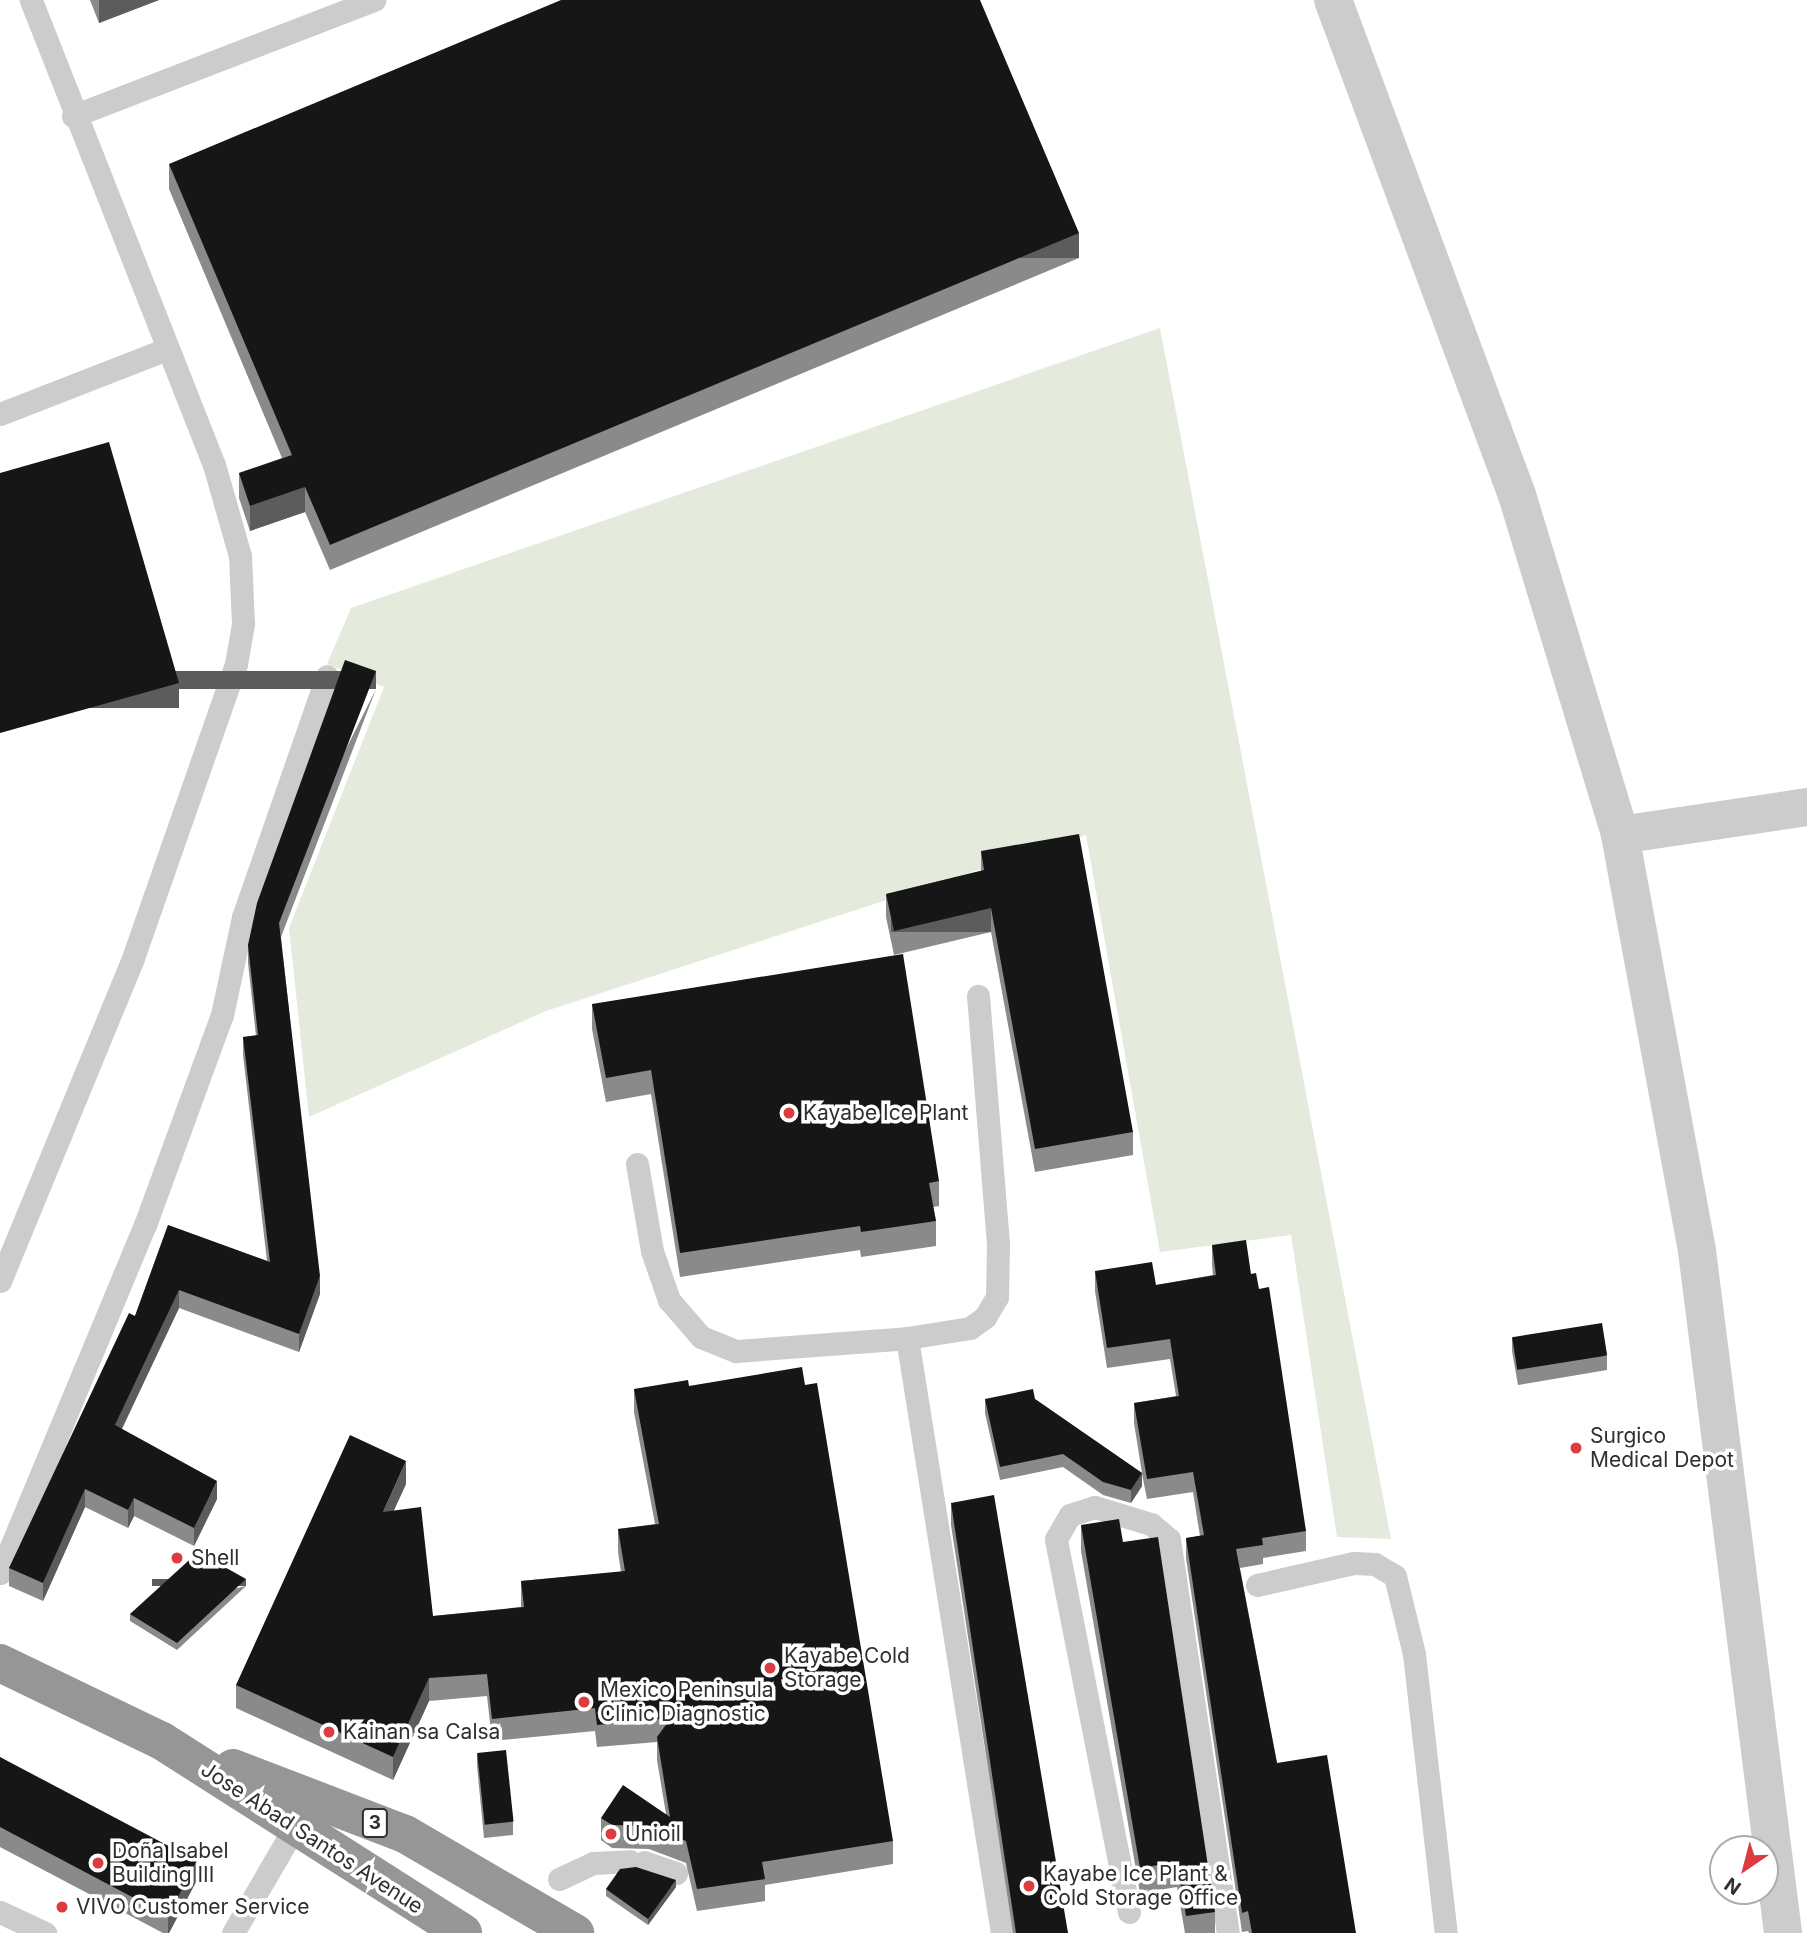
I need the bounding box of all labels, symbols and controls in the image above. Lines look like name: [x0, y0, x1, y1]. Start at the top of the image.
place label: Kayabe Ice Plant: [803, 1100, 968, 1126]
marker: Kayabe Ice Plant: [781, 1105, 797, 1121]
place label: Surgico Medical Depot: [1590, 1423, 1734, 1473]
marker: Surgico Medical Depot: [1568, 1440, 1584, 1456]
place label: Shell: [191, 1545, 239, 1571]
marker: Shell: [169, 1550, 185, 1566]
place label: Kayabe Cold Storage: [784, 1643, 910, 1693]
marker: Kayabe Cold Storage: [762, 1660, 778, 1676]
place label: Mexico Peninsula Clinic Diagnostic: [600, 1677, 774, 1727]
marker: Mexico Peninsula Clinic Diagnostic: [574, 1692, 594, 1712]
place label: Kainan sa Calsa: [343, 1719, 500, 1745]
marker: Kainan sa Calsa: [321, 1724, 337, 1740]
street label: Jose Abad Santos Avenue: [196, 1757, 428, 1919]
road number: 3: [361, 1808, 389, 1839]
place label: Unioil: [625, 1821, 681, 1847]
marker: Unioil: [603, 1826, 619, 1842]
north arrow: [1709, 1835, 1779, 1905]
place label: Doña Isabel Building III: [112, 1838, 229, 1888]
marker: Doña Isabel Building III: [90, 1855, 106, 1871]
place label: Kayabe Ice Plant & Cold Storage Office: [1043, 1861, 1238, 1911]
text: N: [1720, 1872, 1745, 1900]
marker: Kayabe Ice Plant & Cold Storage Office: [1021, 1878, 1037, 1894]
place label: VIVO Customer Service: [76, 1894, 310, 1920]
marker: VIVO Customer Service: [54, 1899, 70, 1915]

